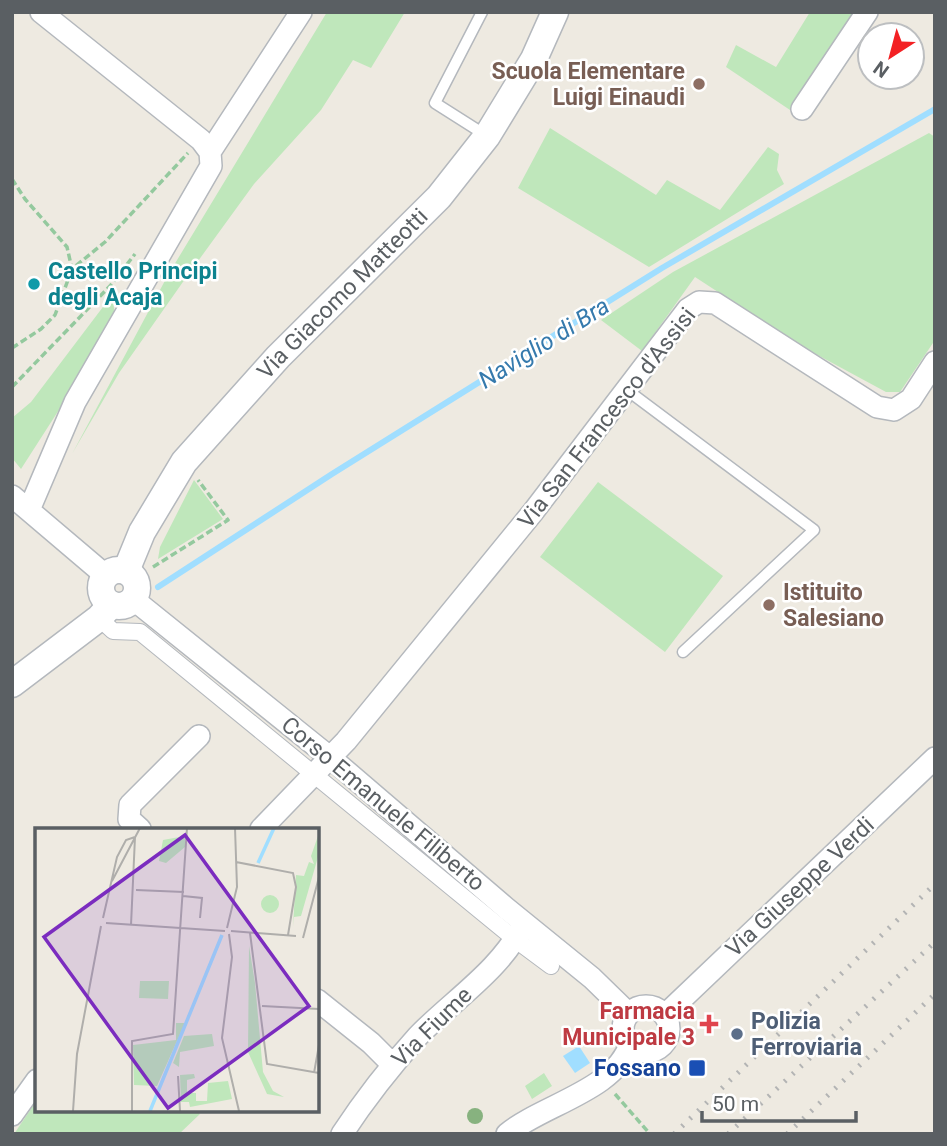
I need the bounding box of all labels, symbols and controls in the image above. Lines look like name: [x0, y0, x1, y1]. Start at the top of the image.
north arrow: [856, 21, 926, 91]
text: N: [869, 56, 893, 83]
place label: Scuola Elementare Luigi Einaudi: [491, 58, 685, 111]
marker: Scuola Elementare Luigi Einaudi: [691, 76, 707, 92]
street label: Via Giacomo Matteotti: [251, 203, 433, 384]
place label: Castello Principi degli Acaja: [48, 258, 218, 311]
marker: Castello Principi degli Acaja: [26, 276, 42, 292]
water label: Naviglio di Bra: [473, 292, 615, 394]
street label: Via San Francesco d'Assisi: [513, 302, 701, 534]
place label: Istituito Salesiano: [783, 579, 884, 632]
marker: Istituito Salesiano: [761, 597, 777, 613]
street label: Corso Emanuele Filiberto: [276, 711, 490, 897]
street label: Via Giuseppe Verdi: [720, 811, 880, 963]
inset map: [35, 828, 318, 1111]
street label: Via Fiume: [386, 981, 478, 1073]
place label: Farmacia Municipale 3: [562, 998, 695, 1051]
place label: Polizia Ferroviaria: [751, 1008, 862, 1061]
marker: Farmacia Municipale 3: [701, 1016, 717, 1032]
marker: Polizia Ferroviaria: [729, 1026, 745, 1042]
place label: Fossano: [594, 1055, 681, 1082]
marker: Fossano: [687, 1058, 707, 1078]
scale bar: [702, 1080, 856, 1124]
text: 50 m: [712, 1092, 759, 1116]

